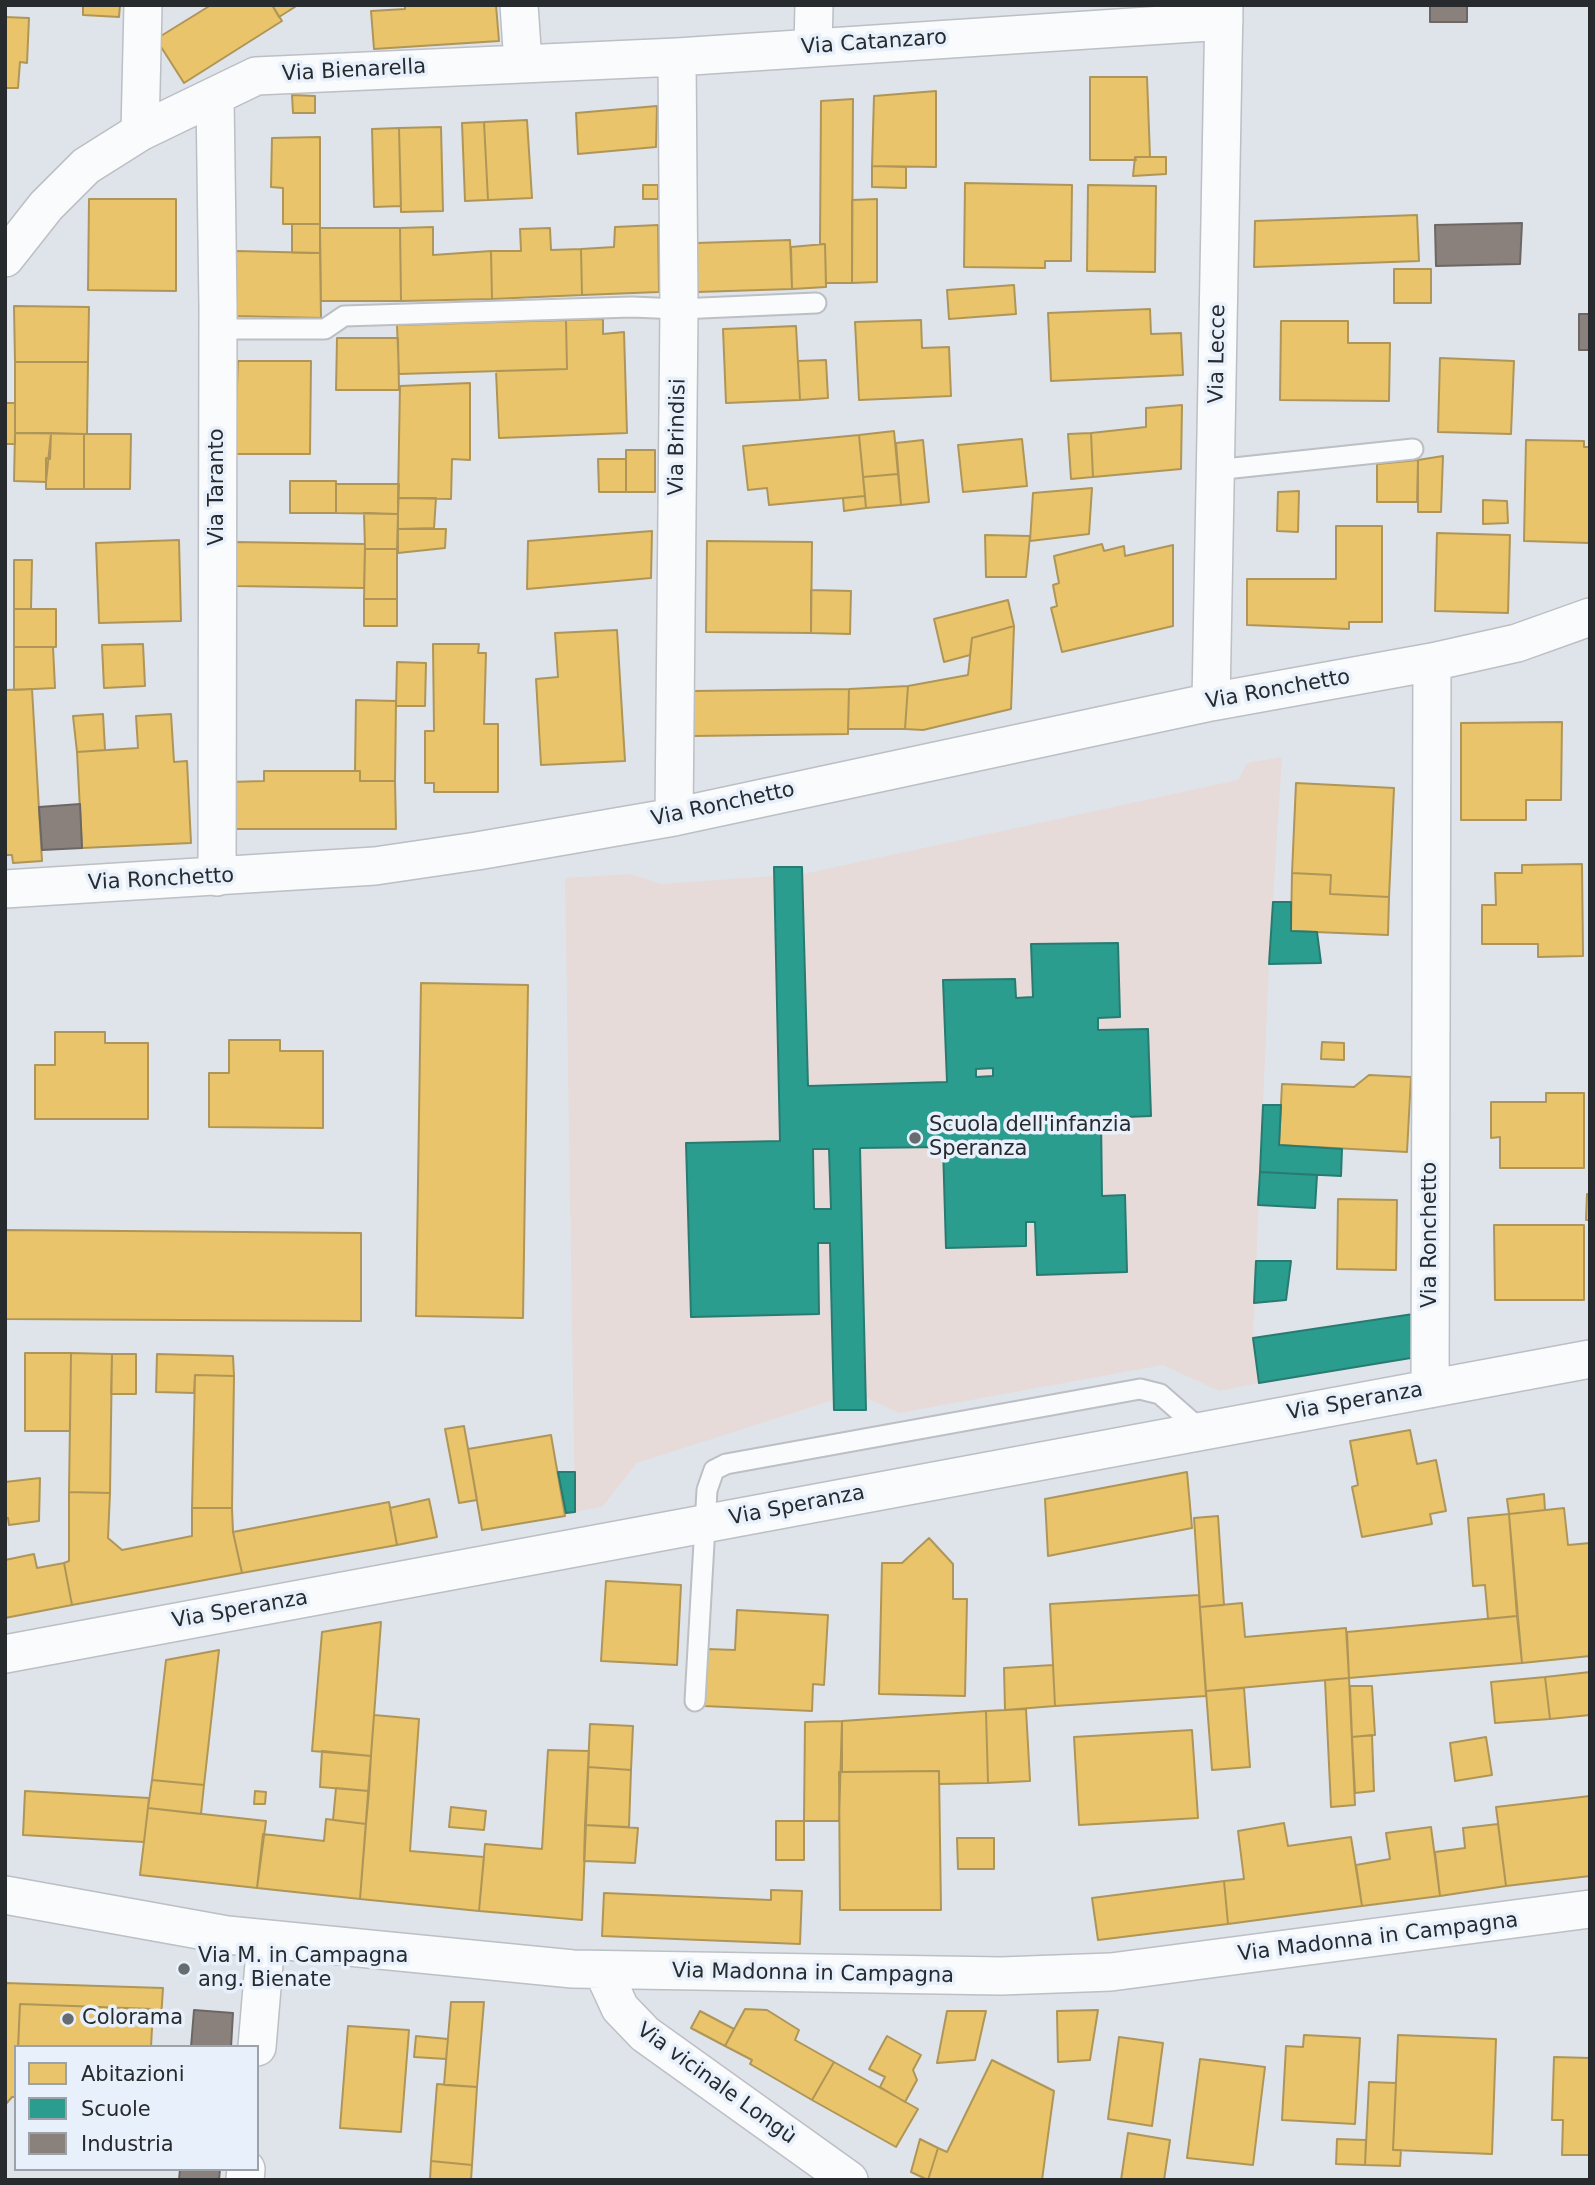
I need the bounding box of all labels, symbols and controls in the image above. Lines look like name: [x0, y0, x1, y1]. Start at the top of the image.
street label: Via Catanzaro: [800, 25, 948, 61]
street label: Via Bienarella: [281, 55, 427, 87]
street label: Via Lecce: [1205, 304, 1231, 404]
street label: Via Brindisi: [664, 378, 692, 496]
street label: Via Taranto: [205, 428, 231, 546]
street label: Via Ronchetto: [1204, 665, 1352, 715]
street label: Via Ronchetto: [649, 777, 797, 833]
street label: Via Ronchetto: [87, 864, 235, 896]
place label: Scuola dell'infanzia Speranza: [929, 1113, 1132, 1163]
marker: Scuola dell'infanzia Speranza: [907, 1130, 923, 1146]
street label: Via Ronchetto: [1418, 1162, 1444, 1308]
street label: Via Speranza: [1285, 1378, 1425, 1426]
street label: Via Speranza: [727, 1481, 867, 1531]
street label: Via Speranza: [170, 1586, 310, 1634]
street label: Via Madonna in Campagna: [1236, 1908, 1520, 1968]
place label: Via M. in Campagna ang. Bienate: [198, 1944, 408, 1994]
street label: Via Madonna in Campagna: [672, 1959, 954, 1989]
marker: Via M. in Campagna ang. Bienate: [176, 1961, 192, 1977]
place label: Colorama: [82, 2006, 183, 2032]
marker: Colorama: [60, 2011, 76, 2027]
street label: Via vicinale Longù: [631, 2018, 801, 2150]
legend: [14, 2045, 259, 2171]
text: Abitazioni: [81, 2062, 184, 2086]
text: Scuole: [81, 2097, 151, 2121]
text: Industria: [81, 2132, 174, 2156]

